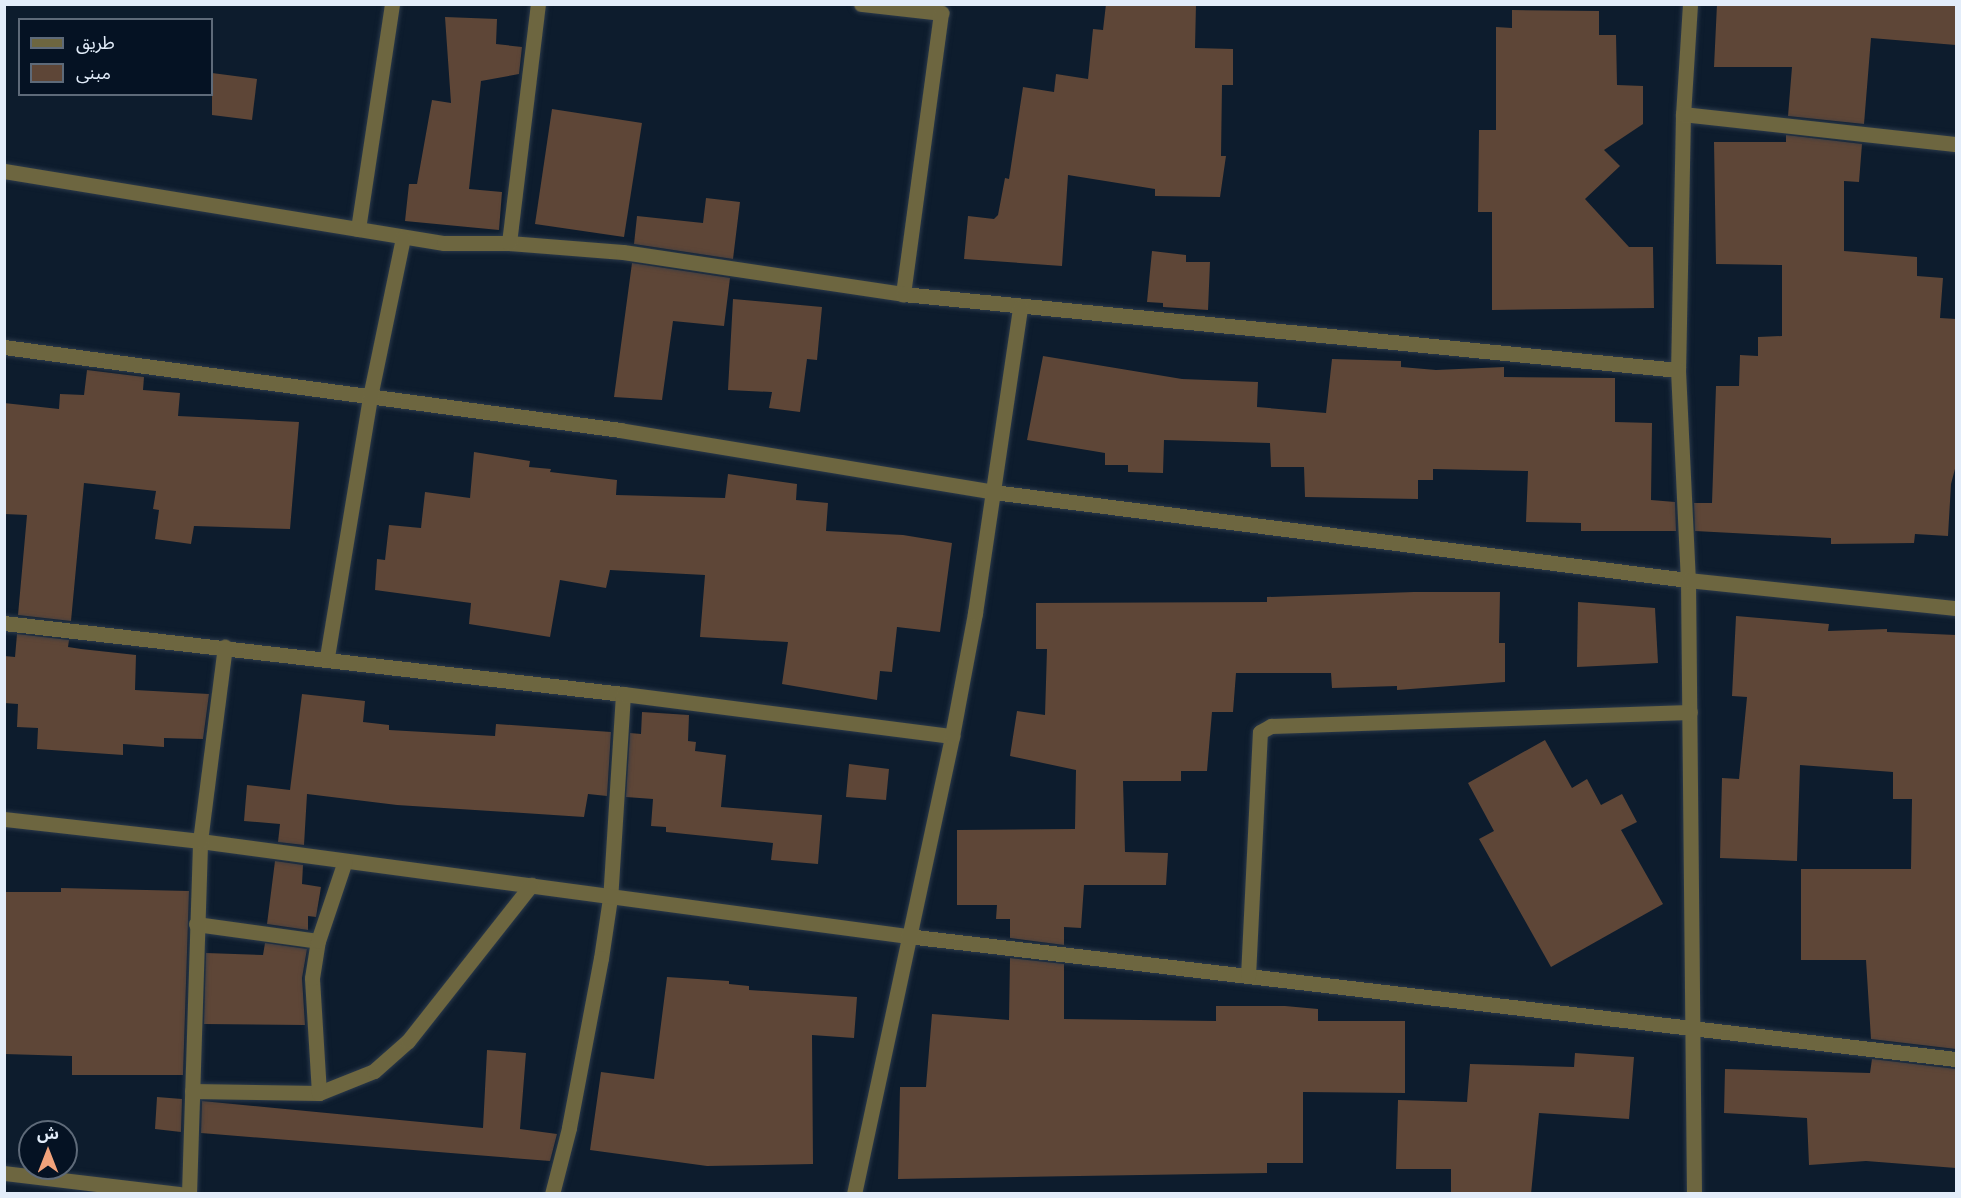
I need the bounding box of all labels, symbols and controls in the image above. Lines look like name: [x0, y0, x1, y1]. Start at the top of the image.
legend: [18, 18, 213, 96]
text: طريق: [76, 32, 115, 54]
text: مبنى: [76, 62, 111, 84]
north arrow: [18, 1120, 78, 1180]
text: ش: [37, 1124, 59, 1143]

